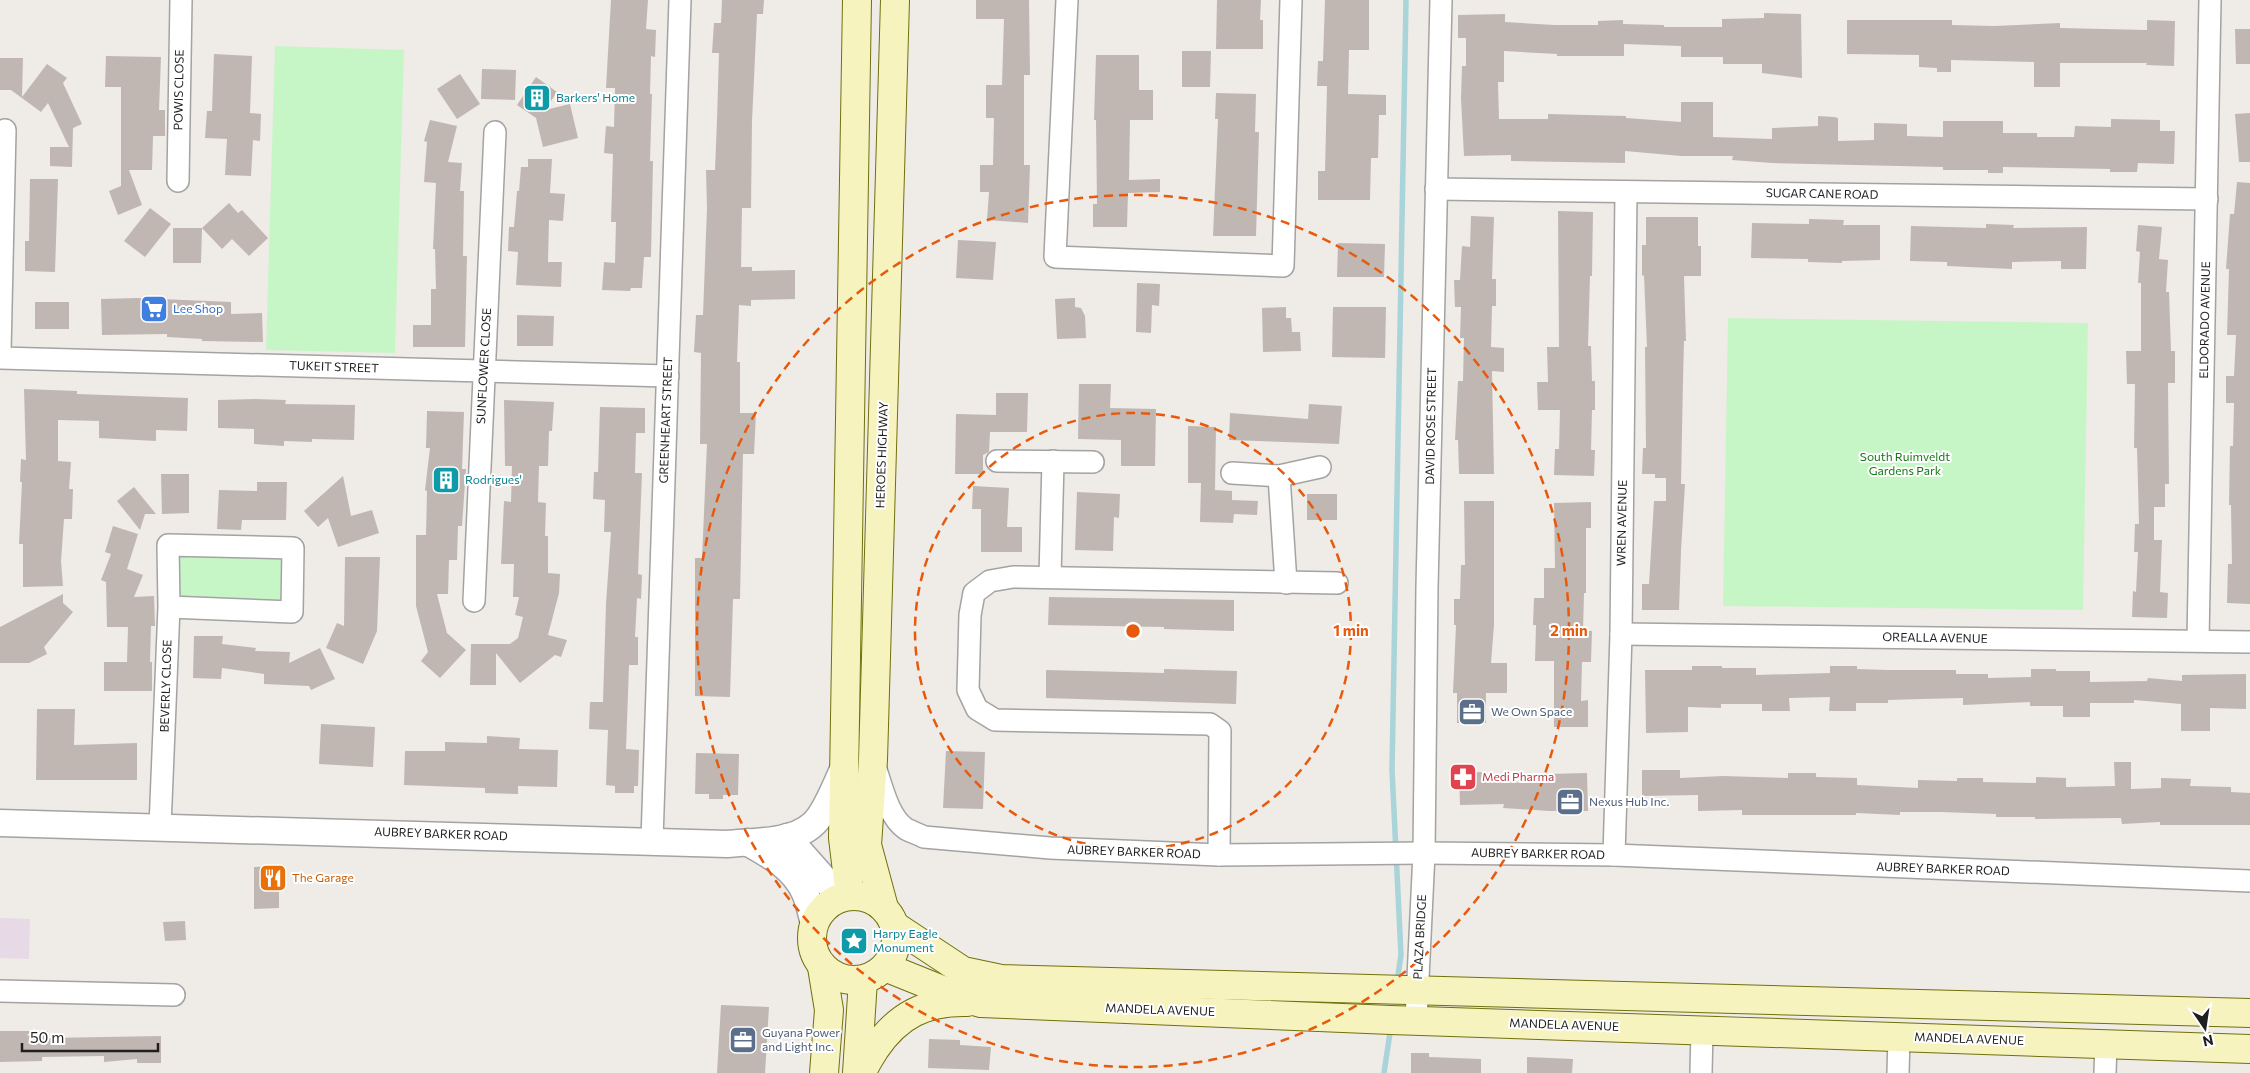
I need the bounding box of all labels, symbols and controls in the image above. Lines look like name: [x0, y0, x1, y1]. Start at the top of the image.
street label: POWIS CLOSE: [170, 49, 186, 131]
building icon: Barkers' Home: [522, 83, 552, 113]
place label: Barkers' Home: [556, 90, 635, 104]
street label: SUGAR CANE ROAD: [1766, 185, 1879, 201]
street label: ELDORADO AVENUE: [2196, 261, 2212, 379]
supermarket icon: Lee Shop: [139, 294, 169, 324]
place label: Lee Shop: [173, 301, 223, 315]
street label: SUNFLOWER CLOSE: [473, 307, 493, 424]
street label: GREENHEART STREET: [656, 356, 674, 484]
street label: TUKEIT STREET: [289, 357, 379, 375]
street label: DAVID ROSE STREET: [1422, 367, 1438, 485]
street label: HEROES HIGHWAY: [872, 401, 890, 509]
park label: South Ruimveldt Gardens Park: [1860, 449, 1950, 477]
building icon: Rodrigues': [431, 465, 461, 495]
place label: Rodrigues': [465, 472, 522, 486]
street label: WREN AVENUE: [1613, 480, 1629, 566]
text: 1 min: [1333, 621, 1369, 639]
text: 2 min: [1550, 621, 1588, 639]
centre of rings: [1124, 622, 1142, 640]
street label: OREALLA AVENUE: [1882, 629, 1988, 645]
street label: BEVERLY CLOSE: [156, 639, 174, 733]
office icon: We Own Space: [1457, 697, 1487, 727]
place label: We Own Space: [1491, 704, 1572, 718]
pharmacy icon: Medi Pharma: [1448, 762, 1478, 792]
place label: Medi Pharma: [1482, 769, 1554, 783]
office icon: Nexus Hub Inc.: [1555, 787, 1585, 817]
place label: Nexus Hub Inc.: [1589, 794, 1669, 808]
street label: AUBREY BARKER ROAD: [374, 824, 508, 842]
street label: AUBREY BARKER ROAD: [1067, 842, 1201, 860]
street label: AUBREY BARKER ROAD: [1471, 845, 1605, 861]
street label: AUBREY BARKER ROAD: [1876, 859, 2010, 877]
restaurant icon: The Garage: [258, 863, 288, 893]
place label: The Garage: [292, 870, 354, 884]
street label: PLAZA BRIDGE: [1410, 894, 1428, 980]
place icon: Harpy Eagle Monument: [839, 926, 869, 956]
place label: Harpy Eagle Monument: [873, 926, 938, 954]
street label: MANDELA AVENUE: [1105, 1000, 1215, 1018]
north arrow: [2180, 1003, 2230, 1053]
street label: MANDELA AVENUE: [1509, 1015, 1619, 1033]
scale bar: [22, 1020, 159, 1052]
office icon: Guyana Power and Light Inc.: [728, 1025, 758, 1055]
place label: Guyana Power and Light Inc.: [762, 1025, 840, 1053]
text: 50 m: [30, 1028, 64, 1046]
street label: MANDELA AVENUE: [1914, 1029, 2024, 1047]
text: N: [2201, 1032, 2215, 1051]

